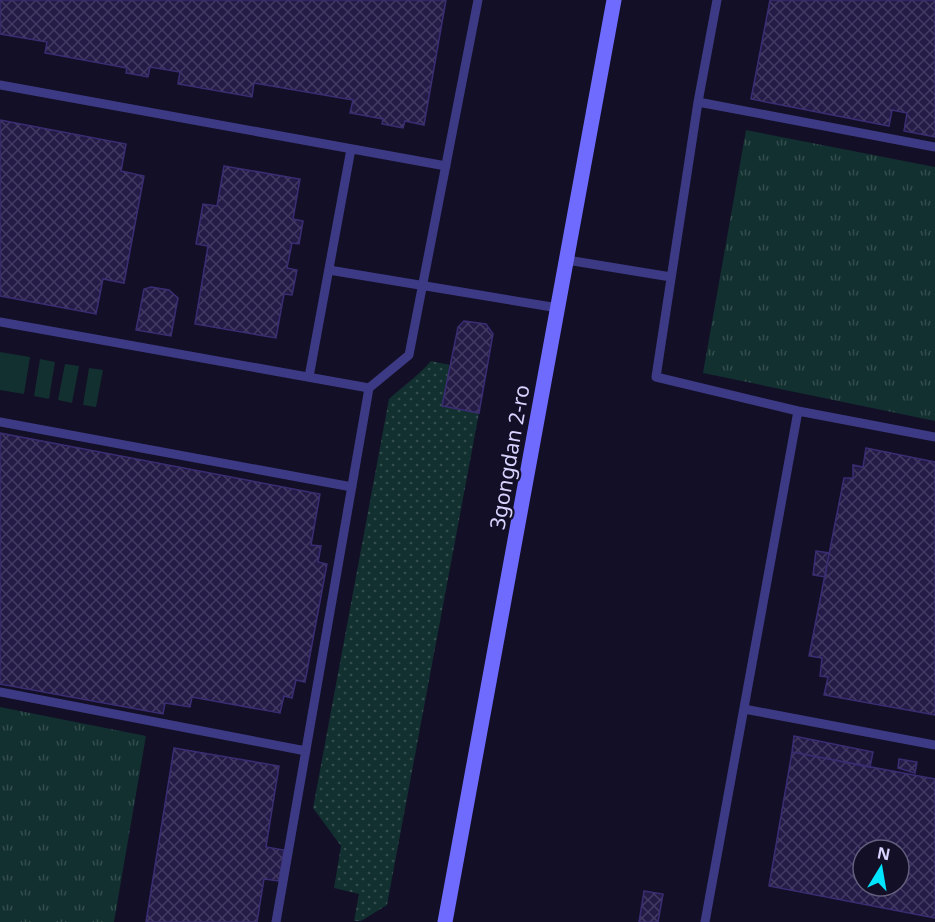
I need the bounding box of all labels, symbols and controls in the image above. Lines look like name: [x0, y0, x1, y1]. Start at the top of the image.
street label: 3gongdan 2-ro: [483, 382, 535, 532]
north arrow: [851, 838, 911, 898]
text: N: [875, 841, 892, 865]

